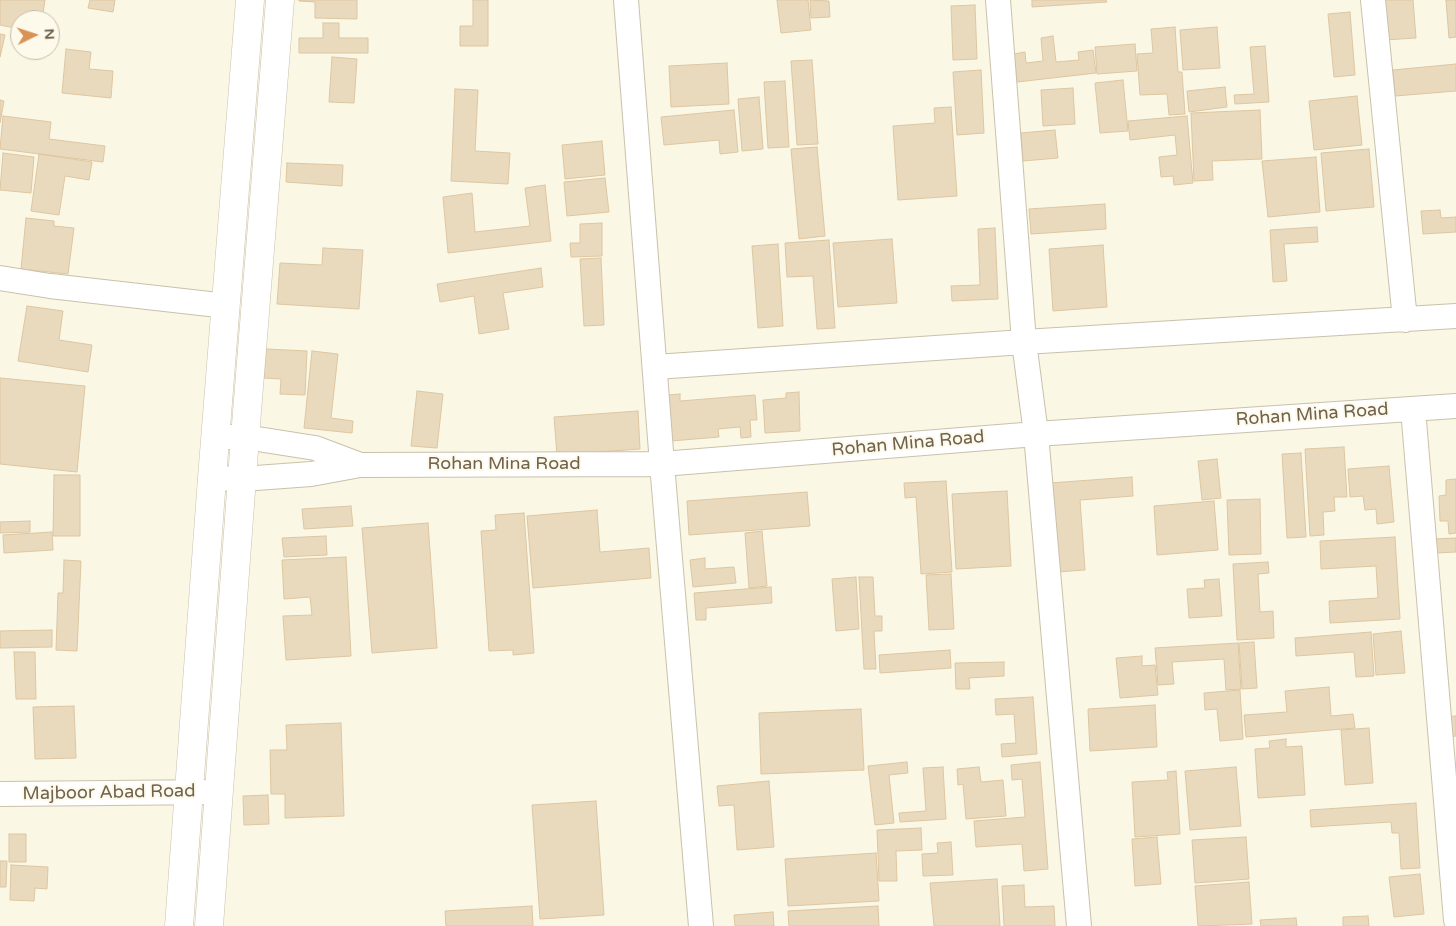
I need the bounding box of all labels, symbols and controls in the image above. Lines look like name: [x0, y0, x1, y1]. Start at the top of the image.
north arrow: [10, 10, 60, 60]
text: N: [41, 28, 58, 40]
street label: Rohan Mina Road: [1235, 399, 1389, 431]
street label: Rohan Mina Road: [831, 427, 985, 461]
street label: Rohan Mina Road: [427, 453, 581, 475]
street label: Majboor Abad Road: [22, 781, 196, 805]

